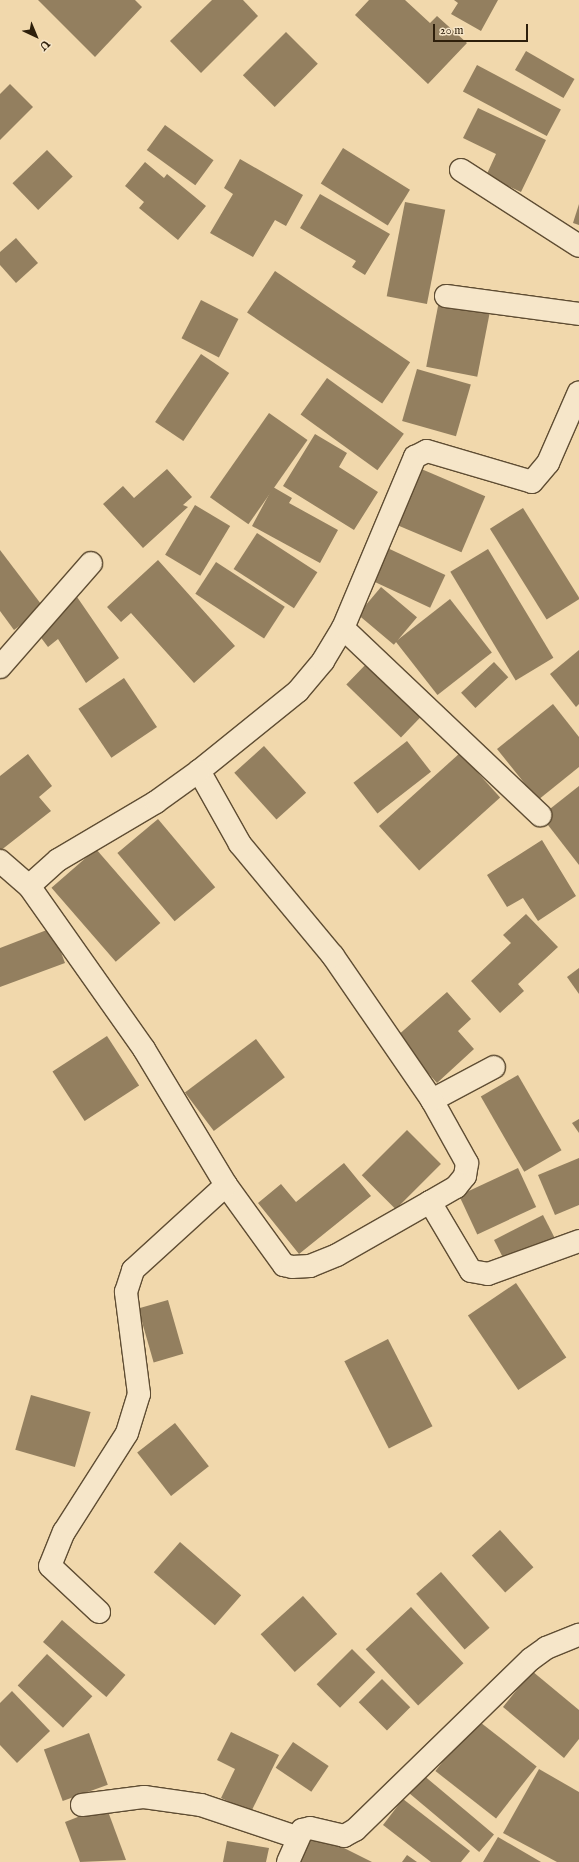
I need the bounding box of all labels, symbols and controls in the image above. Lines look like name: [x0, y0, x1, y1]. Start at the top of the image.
north arrow: [16, 16, 56, 56]
scale bar: [435, 16, 530, 42]
text: 20 m: [440, 23, 463, 38]
text: U: [36, 36, 53, 53]

